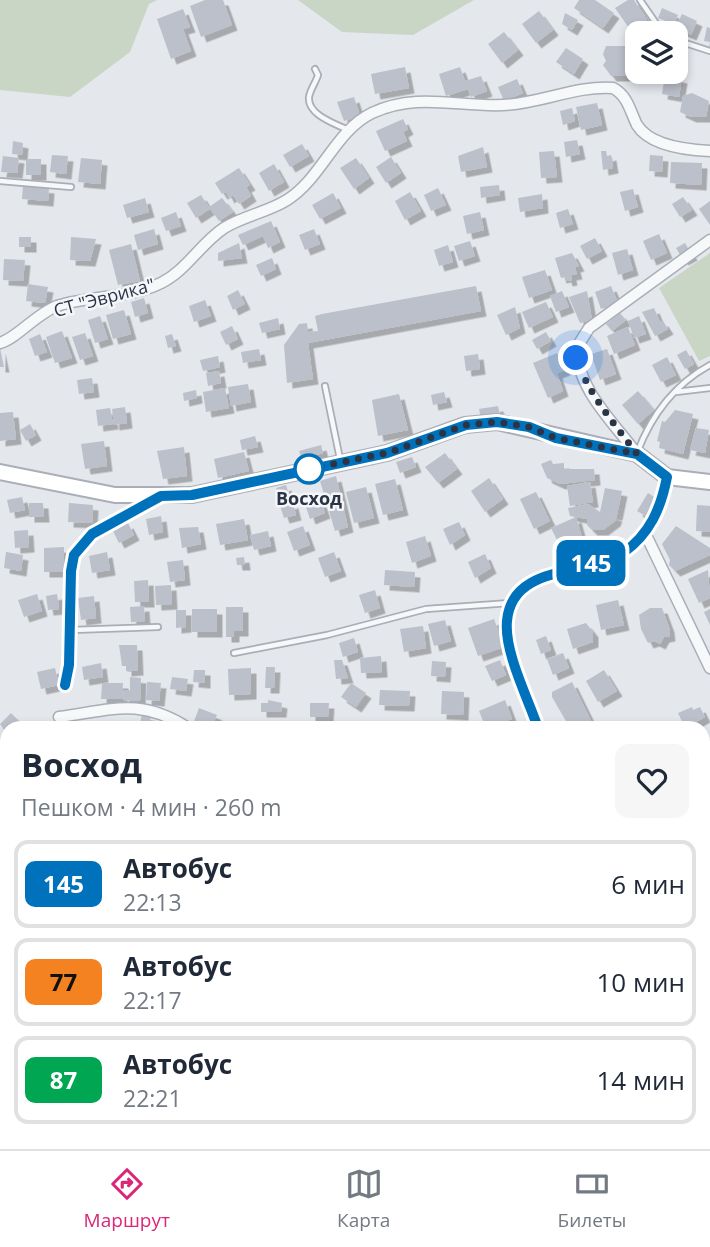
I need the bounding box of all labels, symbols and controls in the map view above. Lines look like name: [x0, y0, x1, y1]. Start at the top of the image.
map controls: [625, 21, 688, 84]
button: layers: [625, 21, 688, 84]
street label: СТ "Эврика": [51, 272, 157, 322]
your location: [558, 340, 593, 375]
marker: Восход: [294, 454, 324, 484]
place label: Восход: [276, 486, 342, 510]
line badge: 145: [551, 540, 631, 586]
text: 145: [570, 546, 612, 579]
text: Восход: [21, 742, 142, 787]
button: heart: [615, 744, 689, 818]
text: Пешком · 4 мин · 260 m: [21, 791, 282, 823]
text: Автобус: [123, 850, 232, 886]
text: 6 мин: [611, 866, 685, 902]
text: 145: [43, 867, 84, 900]
text: 22:13: [123, 886, 182, 918]
text: Автобус: [123, 948, 232, 984]
text: 10 мин: [596, 964, 685, 1000]
text: 77: [50, 965, 77, 998]
text: 22:17: [123, 984, 182, 1016]
text: Автобус: [123, 1046, 232, 1082]
text: 14 мин: [596, 1062, 685, 1098]
text: 87: [50, 1063, 77, 1096]
text: 22:21: [123, 1082, 182, 1114]
tab: Маршрут: [84, 1165, 170, 1233]
tab: Карта: [337, 1165, 390, 1233]
tab: Билеты: [558, 1165, 626, 1233]

